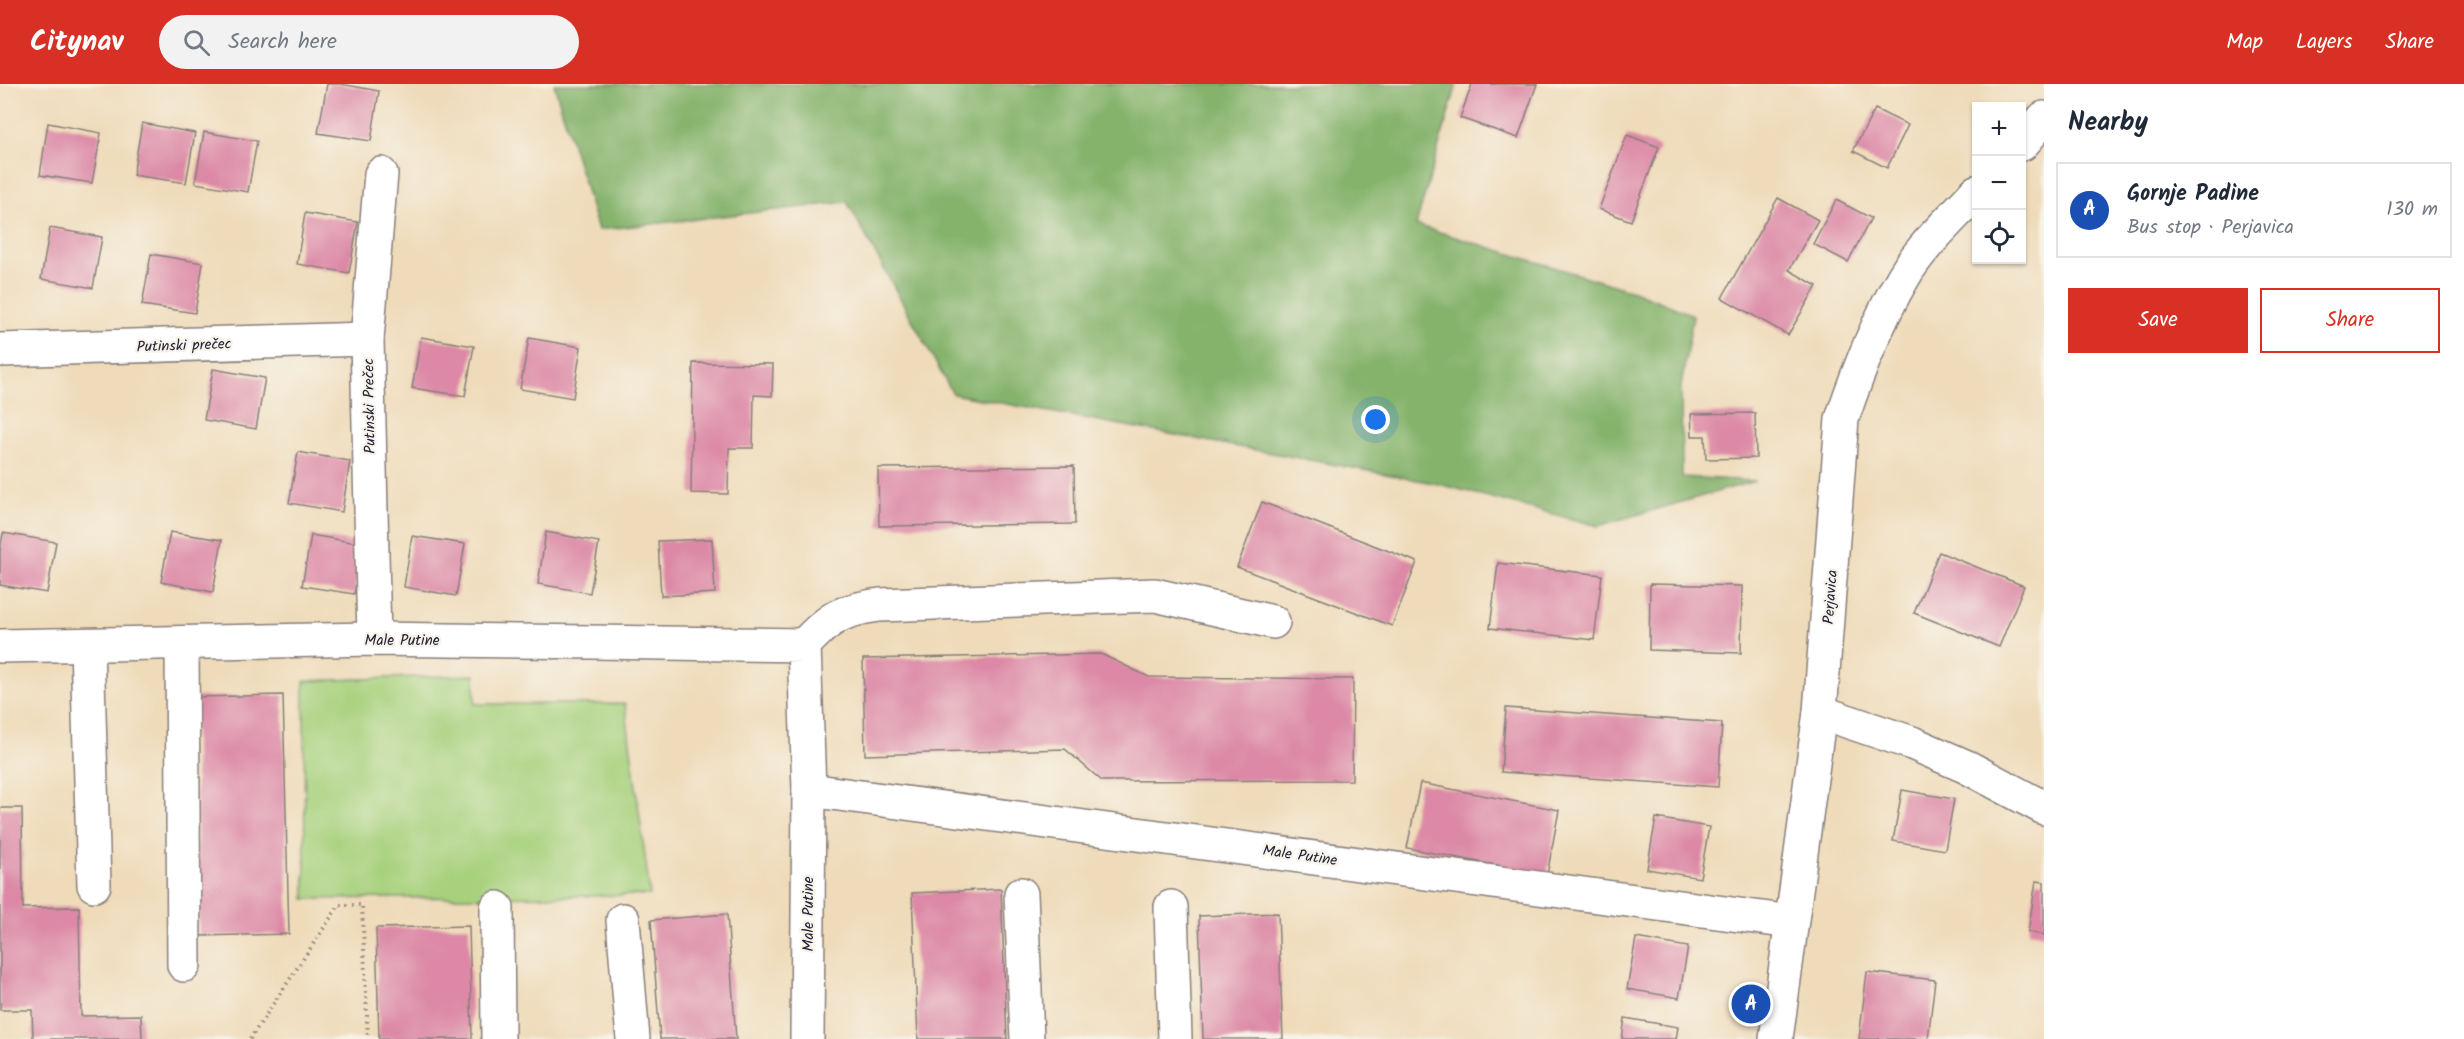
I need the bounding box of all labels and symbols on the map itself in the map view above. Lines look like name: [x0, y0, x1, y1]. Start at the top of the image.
street label: Putinski prečec: [136, 332, 232, 360]
street label: Putinski Prečec: [357, 358, 383, 454]
your location: [1361, 405, 1390, 434]
street label: Perjavica: [1817, 569, 1845, 625]
street label: Male Putine: [365, 629, 440, 653]
street label: Male Putine: [1261, 839, 1339, 873]
street label: Male Putine: [797, 876, 821, 951]
pin: A: [1732, 982, 1770, 1026]

